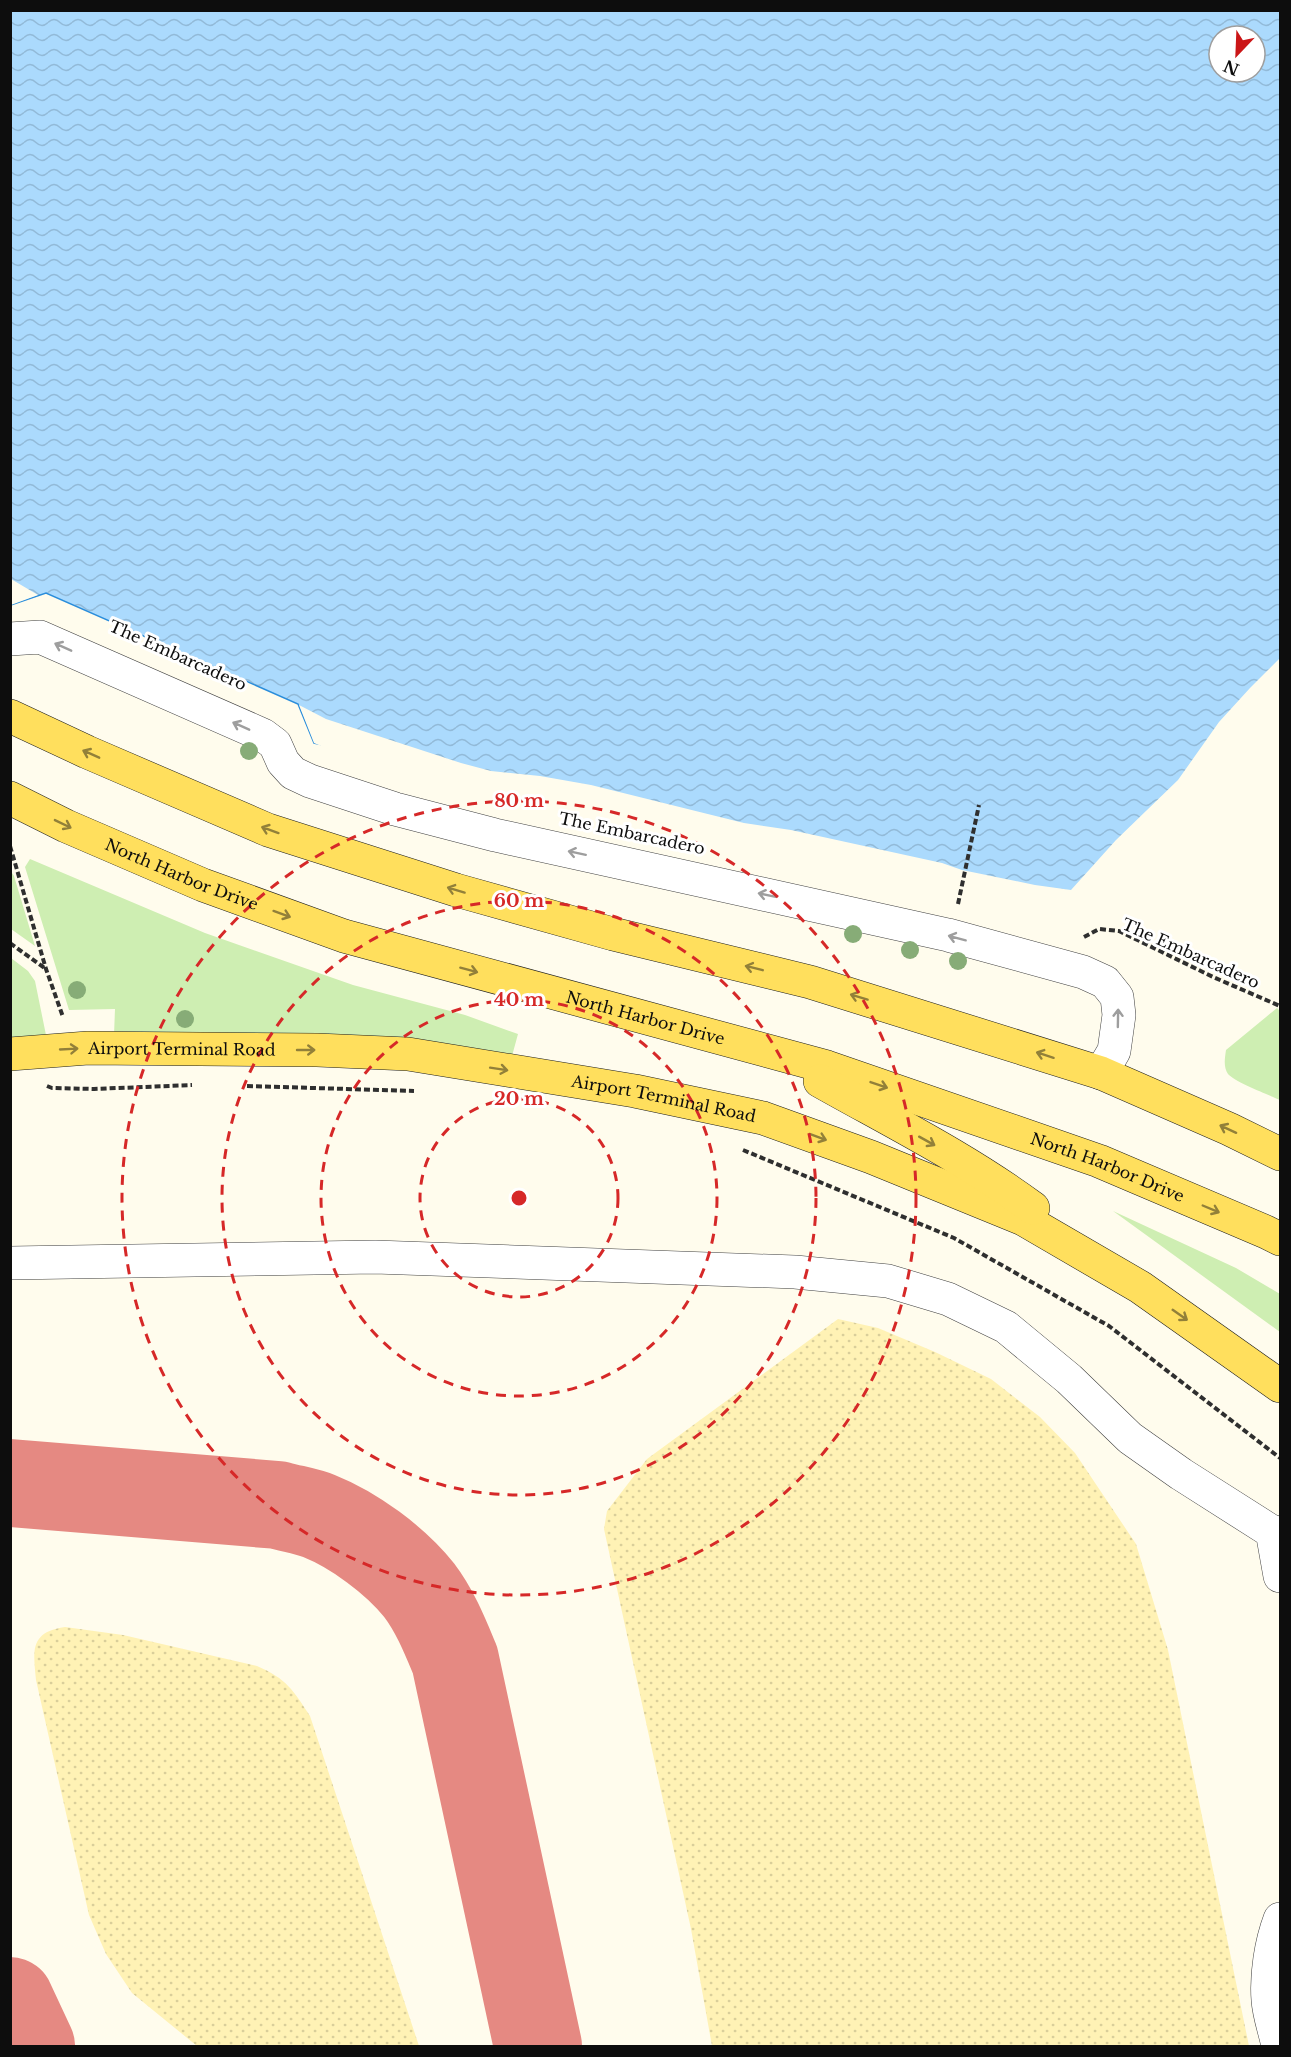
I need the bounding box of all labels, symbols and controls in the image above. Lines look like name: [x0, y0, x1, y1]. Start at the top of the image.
north arrow: [1207, 24, 1267, 84]
text: N: [1220, 56, 1242, 80]
street label: The Embarcadero: [106, 616, 250, 694]
one-way arrow: [54, 641, 73, 652]
one-way arrow: [233, 720, 251, 731]
one-way arrow: [83, 748, 101, 759]
text: 80 m: [494, 790, 544, 812]
street label: The Embarcadero: [557, 808, 707, 858]
one-way arrow: [53, 819, 71, 831]
one-way arrow: [262, 824, 280, 835]
street label: North Harbor Drive: [102, 834, 261, 914]
one-way arrow: [568, 847, 587, 858]
one-way arrow: [447, 884, 466, 895]
one-way arrow: [758, 888, 777, 900]
text: 60 m: [494, 890, 544, 912]
one-way arrow: [272, 909, 291, 920]
street label: The Embarcadero: [1119, 914, 1263, 992]
one-way arrow: [948, 932, 967, 943]
one-way arrow: [744, 961, 763, 973]
one-way arrow: [459, 964, 478, 976]
street label: North Harbor Drive: [564, 987, 727, 1049]
text: 40 m: [494, 989, 544, 1011]
one-way arrow: [850, 991, 869, 1002]
one-way arrow: [1113, 1009, 1124, 1029]
street label: Airport Terminal Road: [87, 1038, 276, 1060]
one-way arrow: [58, 1044, 78, 1055]
one-way arrow: [295, 1044, 315, 1056]
one-way arrow: [1036, 1049, 1055, 1060]
one-way arrow: [489, 1064, 509, 1075]
street label: Airport Terminal Road: [569, 1071, 758, 1126]
one-way arrow: [869, 1081, 888, 1092]
text: 20 m: [494, 1088, 544, 1110]
one-way arrow: [1219, 1123, 1237, 1134]
street label: North Harbor Drive: [1028, 1128, 1187, 1206]
one-way arrow: [808, 1133, 827, 1144]
one-way arrow: [918, 1135, 935, 1147]
centre of rings: [509, 1188, 529, 1208]
one-way arrow: [1201, 1204, 1220, 1215]
one-way arrow: [1171, 1309, 1187, 1321]

